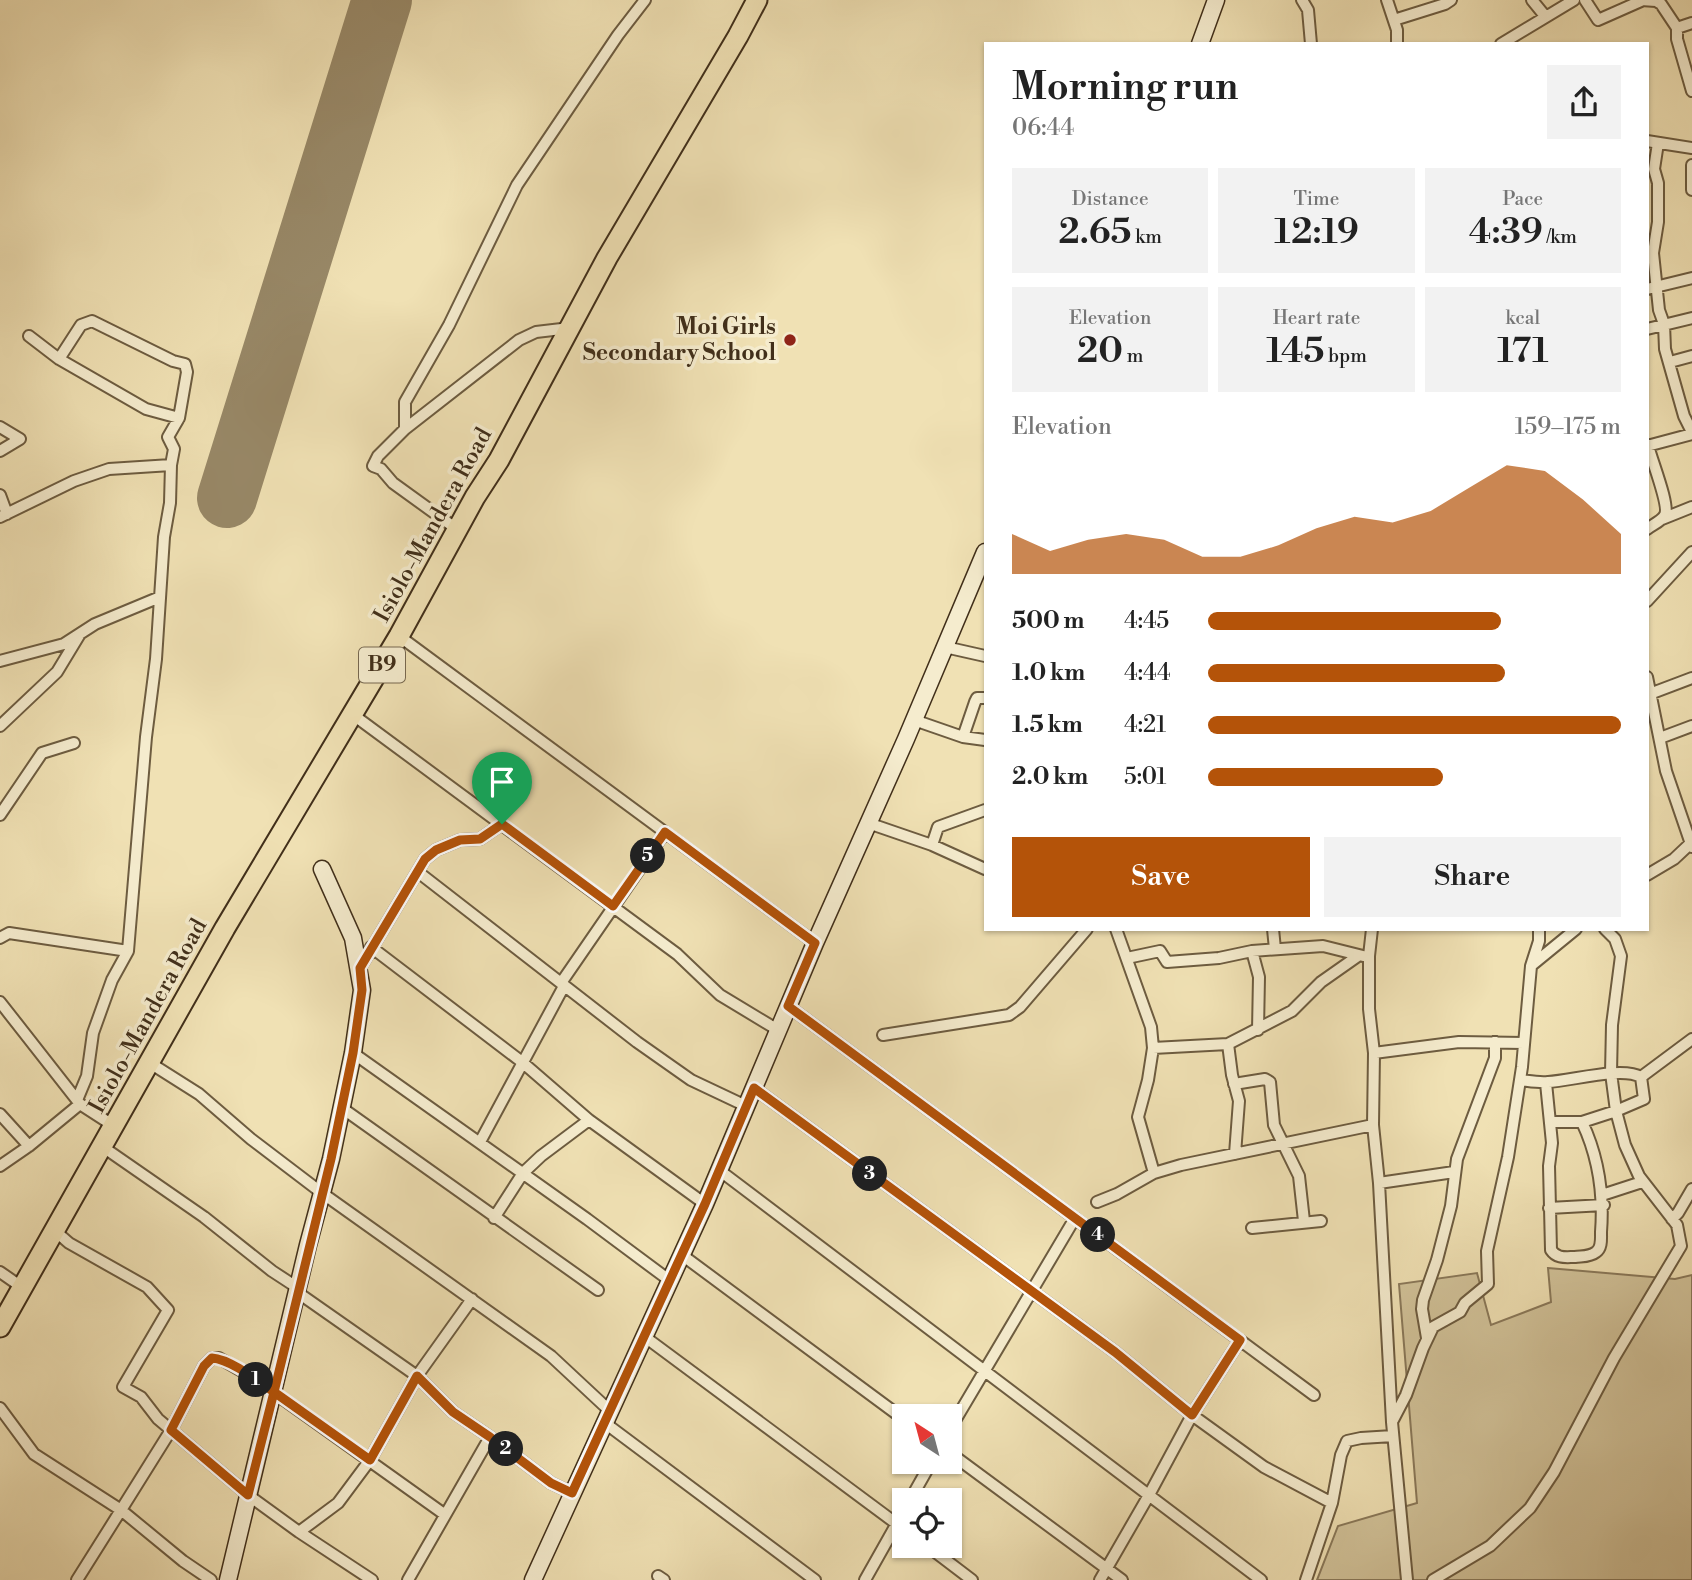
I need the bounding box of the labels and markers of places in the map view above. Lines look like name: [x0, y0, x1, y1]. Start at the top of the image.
place label: Moi Girls Secondary School: [583, 313, 776, 367]
marker: Moi Girls Secondary School: [782, 332, 798, 348]
pin: [472, 752, 532, 824]
pin: 5: [630, 838, 666, 874]
pin: 3: [852, 1156, 888, 1192]
pin: 4: [1080, 1218, 1116, 1252]
pin: 1: [238, 1362, 274, 1398]
pin: 2: [489, 1432, 524, 1466]

